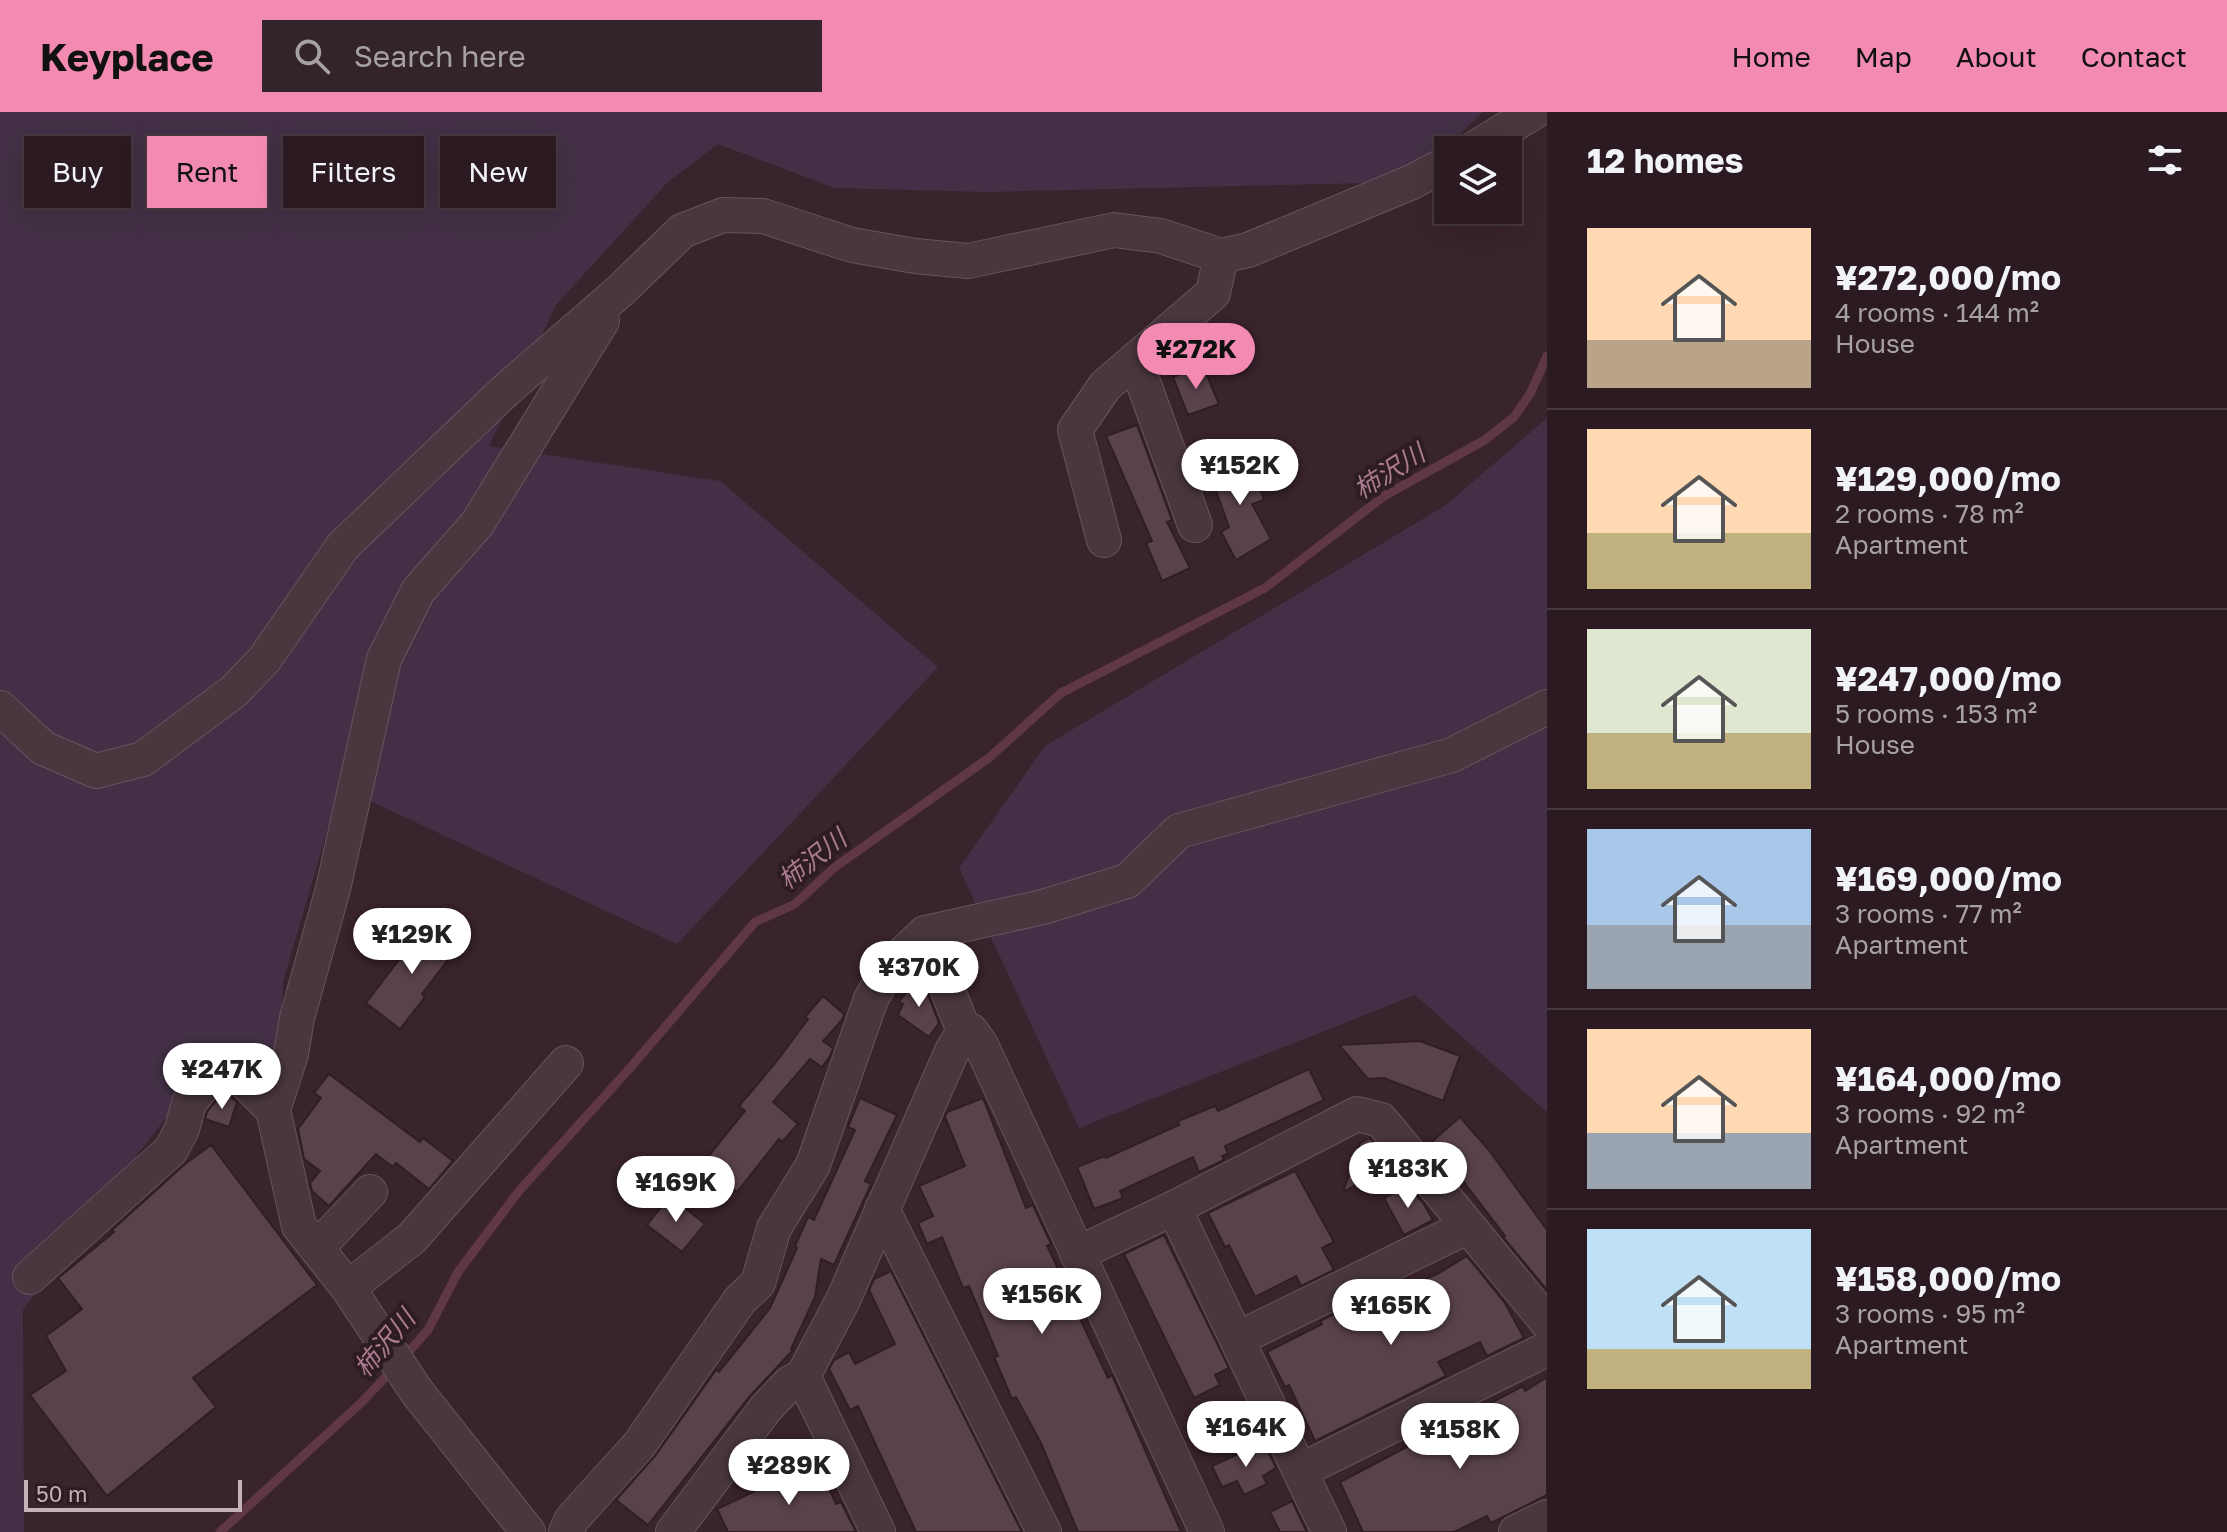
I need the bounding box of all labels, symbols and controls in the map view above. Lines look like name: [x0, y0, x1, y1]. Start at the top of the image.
search box: [262, 20, 822, 92]
text: Keyplace: [40, 34, 214, 79]
icon: search: [290, 34, 334, 78]
text: Search here: [354, 38, 526, 74]
text: Home: [1732, 40, 1811, 73]
text: Map: [1855, 40, 1912, 73]
text: About: [1956, 40, 2037, 73]
text: Contact: [2081, 40, 2187, 73]
chip: Buy: [24, 136, 131, 208]
chip: Rent: [147, 136, 267, 208]
chip: Filters: [283, 136, 424, 208]
chip: New: [440, 136, 556, 208]
map controls: [1434, 136, 1522, 224]
button: layers: [1434, 136, 1522, 224]
icon: filters: [2143, 138, 2187, 182]
text: 12 homes: [1587, 140, 1744, 180]
text: ¥272,000/mo: [1835, 257, 2061, 297]
icon: home: [1651, 260, 1747, 356]
text: 4 rooms · 144 m²: [1835, 297, 2039, 328]
pin: ¥272K: [1140, 323, 1252, 391]
text: House: [1835, 328, 1915, 359]
text: ¥272K: [1155, 333, 1237, 364]
water label: 柿沢川: [1348, 436, 1433, 505]
pin: ¥152K: [1184, 439, 1296, 507]
text: ¥152K: [1199, 449, 1281, 480]
text: ¥129,000/mo: [1835, 458, 2061, 498]
icon: home: [1651, 461, 1747, 557]
text: 2 rooms · 78 m²: [1835, 498, 2024, 529]
text: Apartment: [1835, 529, 1968, 560]
text: ¥247,000/mo: [1835, 658, 2062, 698]
icon: home: [1651, 661, 1747, 757]
text: 5 rooms · 153 m²: [1835, 698, 2037, 729]
text: House: [1835, 729, 1915, 760]
water label: 柿沢川: [772, 821, 855, 895]
text: ¥169,000/mo: [1835, 858, 2062, 898]
icon: home: [1651, 861, 1747, 957]
text: 3 rooms · 77 m²: [1835, 898, 2022, 929]
pin: ¥129K: [356, 908, 468, 976]
text: ¥129K: [371, 918, 453, 949]
text: Apartment: [1835, 929, 1968, 960]
pin: ¥370K: [863, 941, 975, 1009]
text: ¥370K: [878, 951, 960, 982]
pin: ¥247K: [166, 1043, 278, 1111]
text: ¥247K: [181, 1053, 263, 1084]
text: ¥164,000/mo: [1835, 1058, 2061, 1098]
icon: home: [1651, 1061, 1747, 1157]
text: 3 rooms · 92 m²: [1835, 1098, 2025, 1129]
text: Apartment: [1835, 1129, 1968, 1160]
pin: ¥183K: [1352, 1142, 1464, 1210]
text: ¥183K: [1367, 1152, 1449, 1183]
pin: ¥169K: [620, 1156, 732, 1224]
text: ¥169K: [635, 1166, 717, 1197]
text: ¥158,000/mo: [1835, 1258, 2061, 1298]
icon: home: [1651, 1261, 1747, 1357]
pin: ¥156K: [986, 1268, 1098, 1336]
text: ¥156K: [1001, 1278, 1083, 1309]
pin: ¥165K: [1335, 1279, 1447, 1347]
text: ¥165K: [1350, 1289, 1432, 1320]
text: 3 rooms · 95 m²: [1835, 1298, 2025, 1329]
water label: 柿沢川: [347, 1301, 423, 1383]
text: Apartment: [1835, 1329, 1968, 1360]
pin: ¥164K: [1190, 1401, 1302, 1469]
pin: ¥158K: [1404, 1403, 1516, 1471]
text: ¥164K: [1205, 1411, 1287, 1442]
text: ¥158K: [1419, 1413, 1501, 1444]
pin: ¥289K: [733, 1439, 845, 1507]
text: ¥289K: [746, 1449, 832, 1480]
scale bar: [24, 1476, 242, 1512]
text: 50 m: [36, 1480, 87, 1507]

